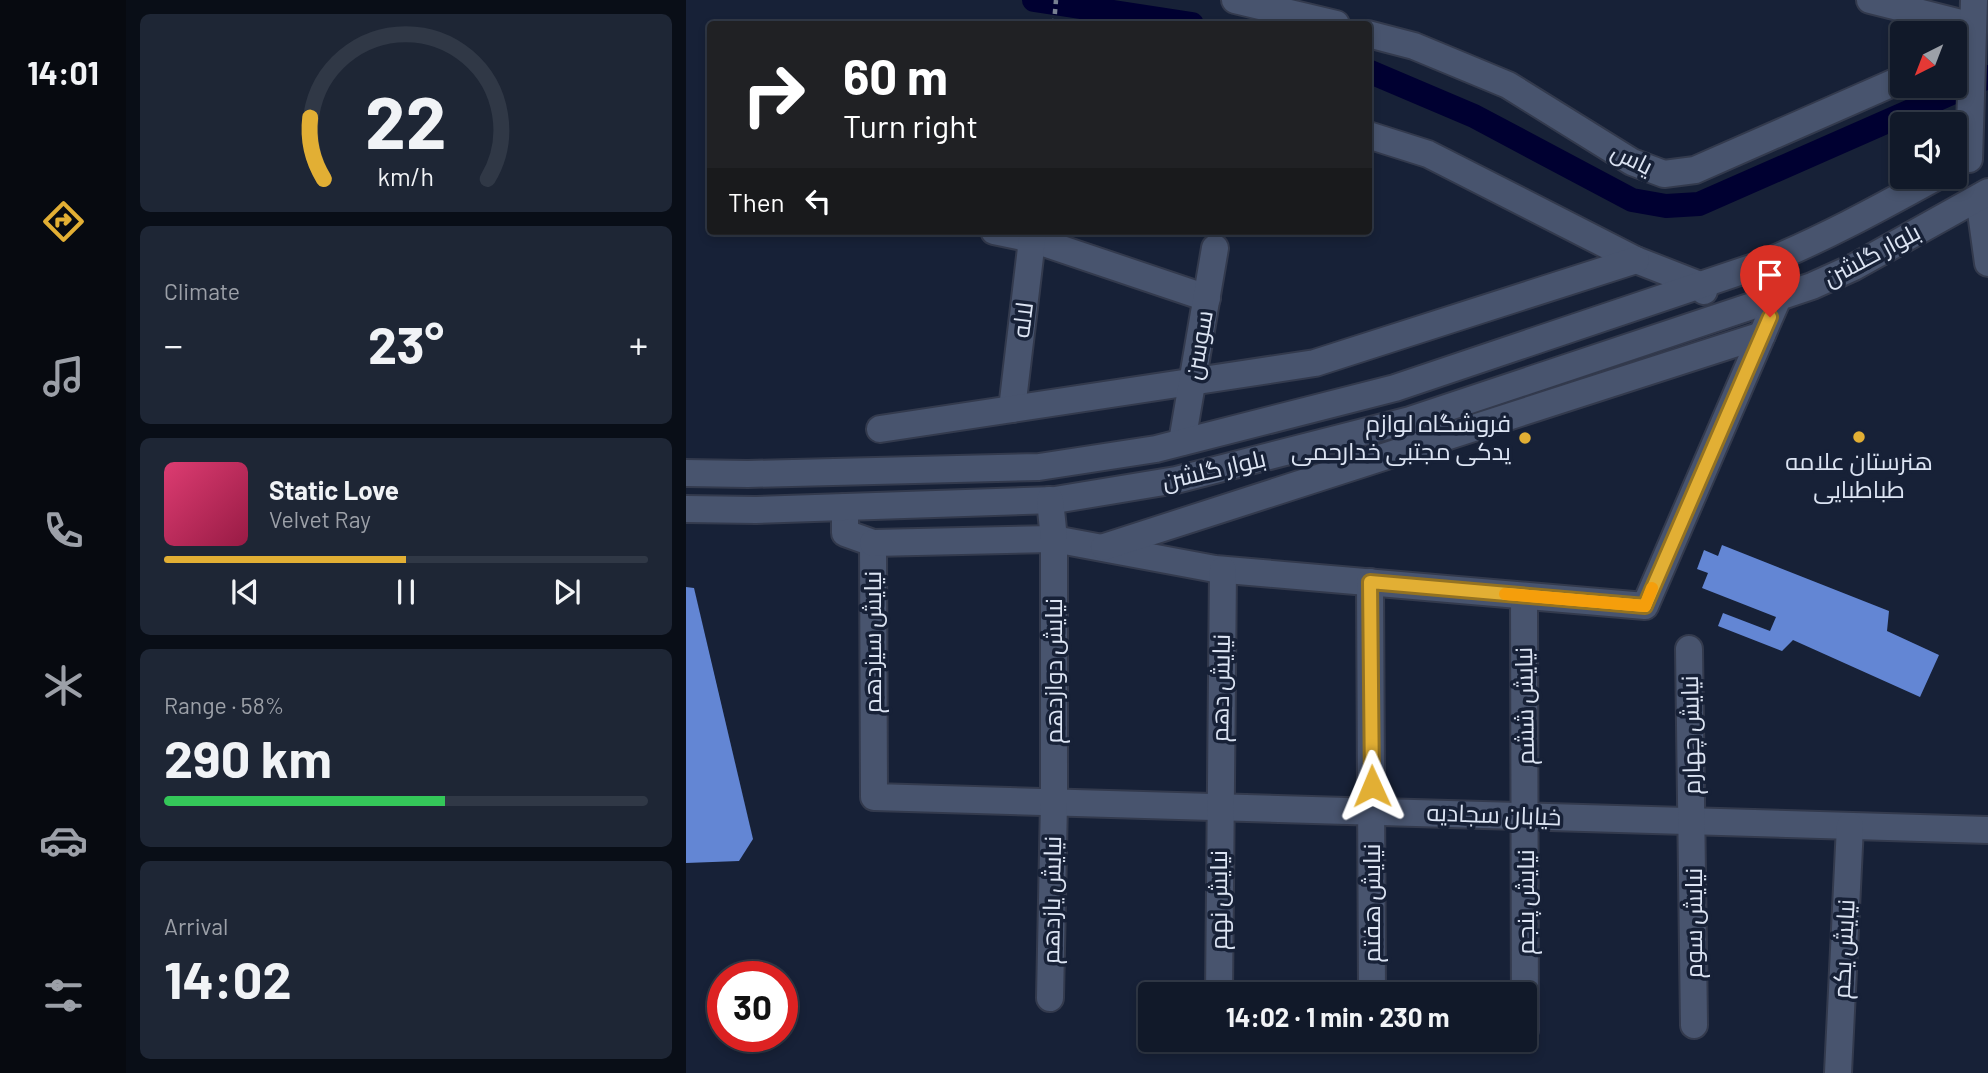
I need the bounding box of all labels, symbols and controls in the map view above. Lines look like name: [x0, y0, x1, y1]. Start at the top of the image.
north arrow: [1890, 21, 1967, 98]
map controls: [1890, 21, 1967, 189]
text: 60 m: [843, 46, 948, 105]
icon: right: [728, 49, 819, 140]
text: 14:01: [27, 53, 99, 91]
text: 22: [365, 76, 447, 164]
text: Turn right: [843, 106, 978, 144]
button: sound: [1890, 112, 1967, 189]
street label: یاس: [1607, 135, 1659, 181]
text: km/h: [378, 161, 434, 191]
icon: left: [799, 182, 837, 220]
text: Then: [728, 186, 785, 217]
icon: directions: [39, 197, 88, 246]
street label: بلوار گلشن: [1818, 216, 1925, 292]
pin: [1740, 245, 1800, 317]
icon: arrive: [1751, 256, 1789, 294]
text: Climate: [164, 277, 240, 305]
street label: لاله: [1005, 300, 1038, 339]
street label: سوسن: [1177, 308, 1219, 382]
text: 23°: [368, 312, 444, 374]
text: −: [164, 321, 183, 367]
text: +: [629, 321, 648, 367]
icon: music: [39, 352, 88, 401]
place label: فروشگاه لوازم یدکی مجتبی خدارحمی: [1291, 408, 1512, 466]
marker: هنرستان علامه طباطبایی: [1851, 429, 1867, 445]
marker: فروشگاه لوازم یدکی مجتبی خدارحمی: [1517, 430, 1533, 446]
street label: بلوار گلشن: [1159, 443, 1269, 496]
place label: هنرستان علامه طباطبایی: [1785, 446, 1933, 504]
text: Static Love: [269, 474, 399, 505]
text: Velvet Ray: [269, 505, 371, 533]
icon: phone: [39, 506, 88, 555]
street label: نیایش سیزدهم: [857, 571, 889, 713]
icon: previous: [226, 573, 264, 611]
icon: pause: [387, 573, 425, 611]
icon: next: [548, 573, 586, 611]
street label: نیایش دوازدهم: [1038, 598, 1070, 744]
street label: نیایش دهم: [1204, 634, 1238, 742]
street label: نیایش ششم: [1508, 647, 1542, 765]
icon: climate: [39, 661, 88, 710]
street label: نیایش چهارم: [1674, 675, 1708, 795]
text: Range · 58%: [164, 691, 284, 719]
text: 290 km: [164, 726, 332, 788]
position arrow: [1335, 749, 1409, 823]
street label: خیابان سجادیه: [1426, 797, 1562, 831]
icon: car: [39, 816, 88, 865]
street label: نیایش یازدهم: [1035, 836, 1069, 964]
street label: نیایش هفتم: [1356, 844, 1388, 963]
street label: نیایش پنجم: [1510, 849, 1542, 955]
street label: نیایش نهم: [1203, 850, 1235, 950]
street label: نیایش سوم: [1678, 868, 1710, 978]
street label: نیایش یکم: [1825, 898, 1863, 1000]
text: Arrival: [164, 912, 228, 940]
text: 14:02: [164, 947, 292, 1009]
speed limit sign: 30: [707, 961, 798, 1052]
icon: filters: [39, 971, 88, 1020]
text: 14:02 · 1 min · 230 m: [1226, 1001, 1449, 1032]

